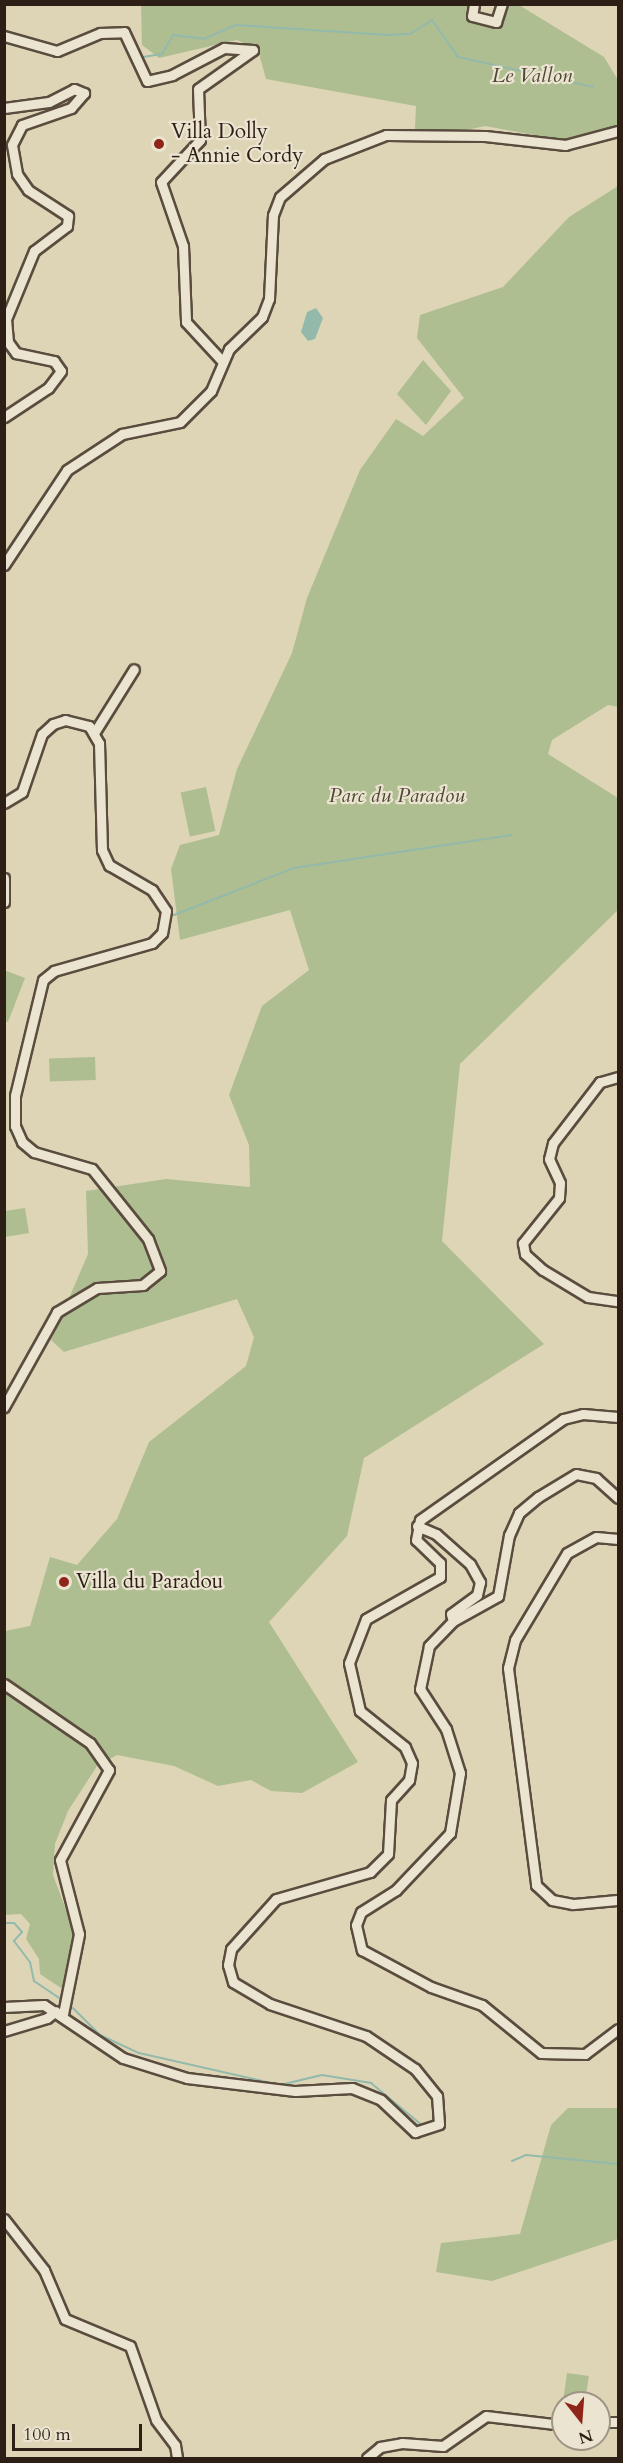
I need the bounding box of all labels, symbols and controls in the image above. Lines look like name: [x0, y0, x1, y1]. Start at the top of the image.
park label: Le Vallon: [492, 63, 572, 89]
place label: Villa Dolly - Annie Cordy: [171, 119, 303, 169]
marker: Villa Dolly - Annie Cordy: [152, 137, 166, 151]
park label: Parc du Paradou: [329, 783, 465, 809]
place label: Villa du Paradou: [76, 1569, 223, 1595]
marker: Villa du Paradou: [57, 1575, 71, 1589]
north arrow: [551, 2391, 611, 2451]
scale bar: [15, 2412, 146, 2450]
text: 100 m: [23, 2422, 71, 2447]
text: N: [576, 2424, 596, 2449]

